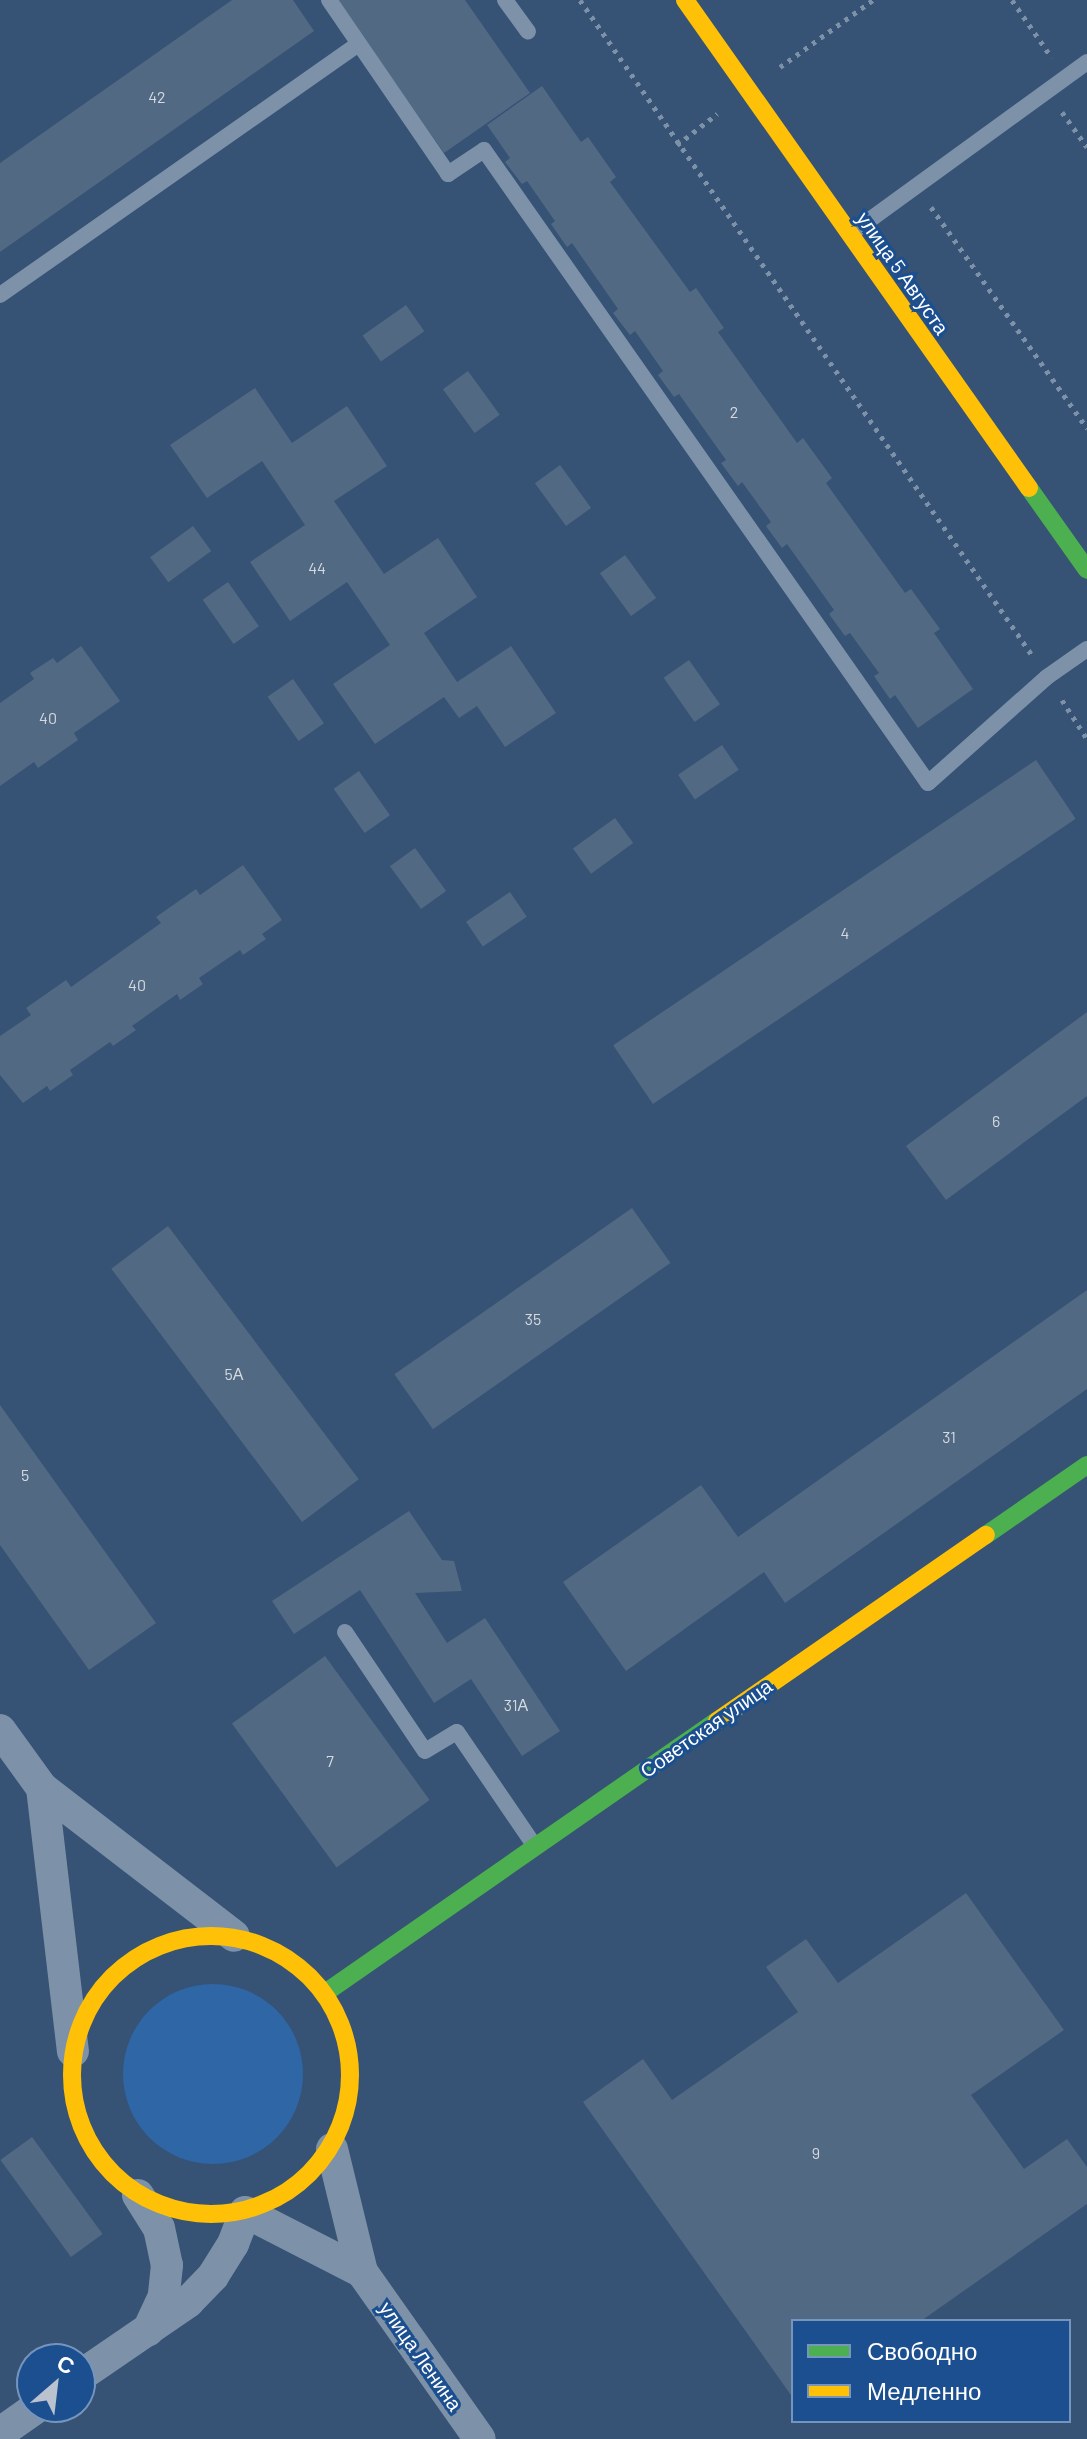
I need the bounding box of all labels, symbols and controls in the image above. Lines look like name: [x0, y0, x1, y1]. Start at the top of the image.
house number: 42: [148, 87, 166, 107]
street label: улица 5 Августа: [852, 207, 954, 339]
house number: 2: [730, 402, 738, 422]
house number: 44: [308, 558, 326, 578]
house number: 40: [39, 708, 57, 728]
house number: 4: [841, 923, 849, 943]
house number: 40: [128, 975, 146, 995]
house number: 6: [992, 1111, 1000, 1131]
house number: 35: [525, 1309, 541, 1329]
house number: 5А: [225, 1364, 243, 1384]
house number: 31: [942, 1427, 956, 1447]
house number: 5: [21, 1465, 29, 1485]
street label: Советская улица: [635, 1674, 777, 1782]
house number: 31А: [504, 1695, 528, 1715]
house number: 7: [326, 1751, 334, 1771]
house number: 9: [812, 2143, 820, 2163]
street label: улица Ленина: [375, 2297, 467, 2415]
legend: [791, 2319, 1071, 2423]
text: Свободно: [867, 2336, 977, 2365]
north arrow: [16, 2343, 96, 2423]
text: С: [53, 2348, 79, 2379]
text: Медленно: [867, 2376, 981, 2405]

